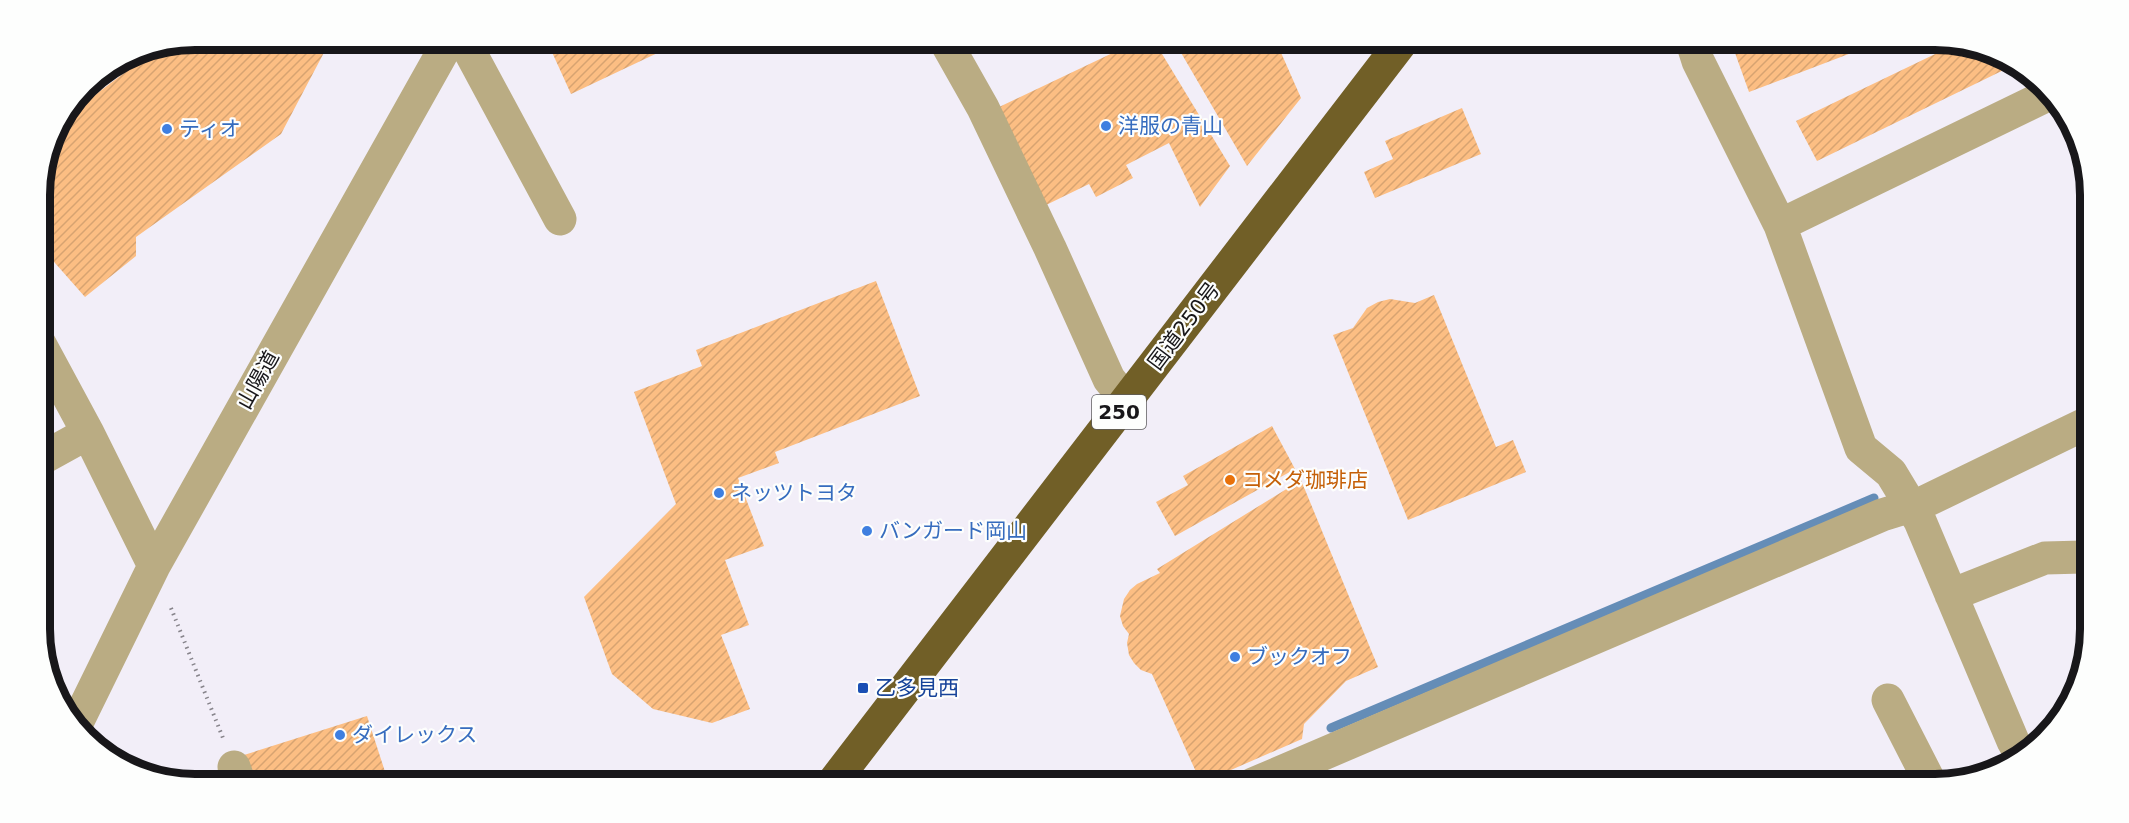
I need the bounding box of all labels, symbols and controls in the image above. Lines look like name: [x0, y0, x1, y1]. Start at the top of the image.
place label: 洋服の青山: [1118, 114, 1223, 138]
place label: ティオ: [179, 117, 241, 141]
marker: 洋服の青山: [1099, 119, 1113, 133]
marker: ティオ: [160, 122, 174, 136]
street label: 国道250号: [1143, 278, 1225, 374]
street label: 山陽道: [232, 347, 284, 413]
road number: 250: [1092, 395, 1146, 429]
place label: コメダ珈琲店: [1242, 468, 1368, 492]
marker: コメダ珈琲店: [1223, 473, 1237, 487]
place label: ネッツトヨタ: [731, 481, 857, 505]
marker: ネッツトヨタ: [712, 486, 726, 500]
place label: バンガード岡山: [879, 519, 1027, 543]
marker: バンガード岡山: [860, 524, 874, 538]
place label: ブックオフ: [1247, 645, 1352, 669]
marker: ブックオフ: [1228, 650, 1242, 664]
place label: 乙多見西: [875, 676, 959, 700]
marker: 乙多見西: [856, 681, 870, 695]
place label: ダイレックス: [352, 723, 477, 747]
marker: ダイレックス: [333, 728, 347, 742]

